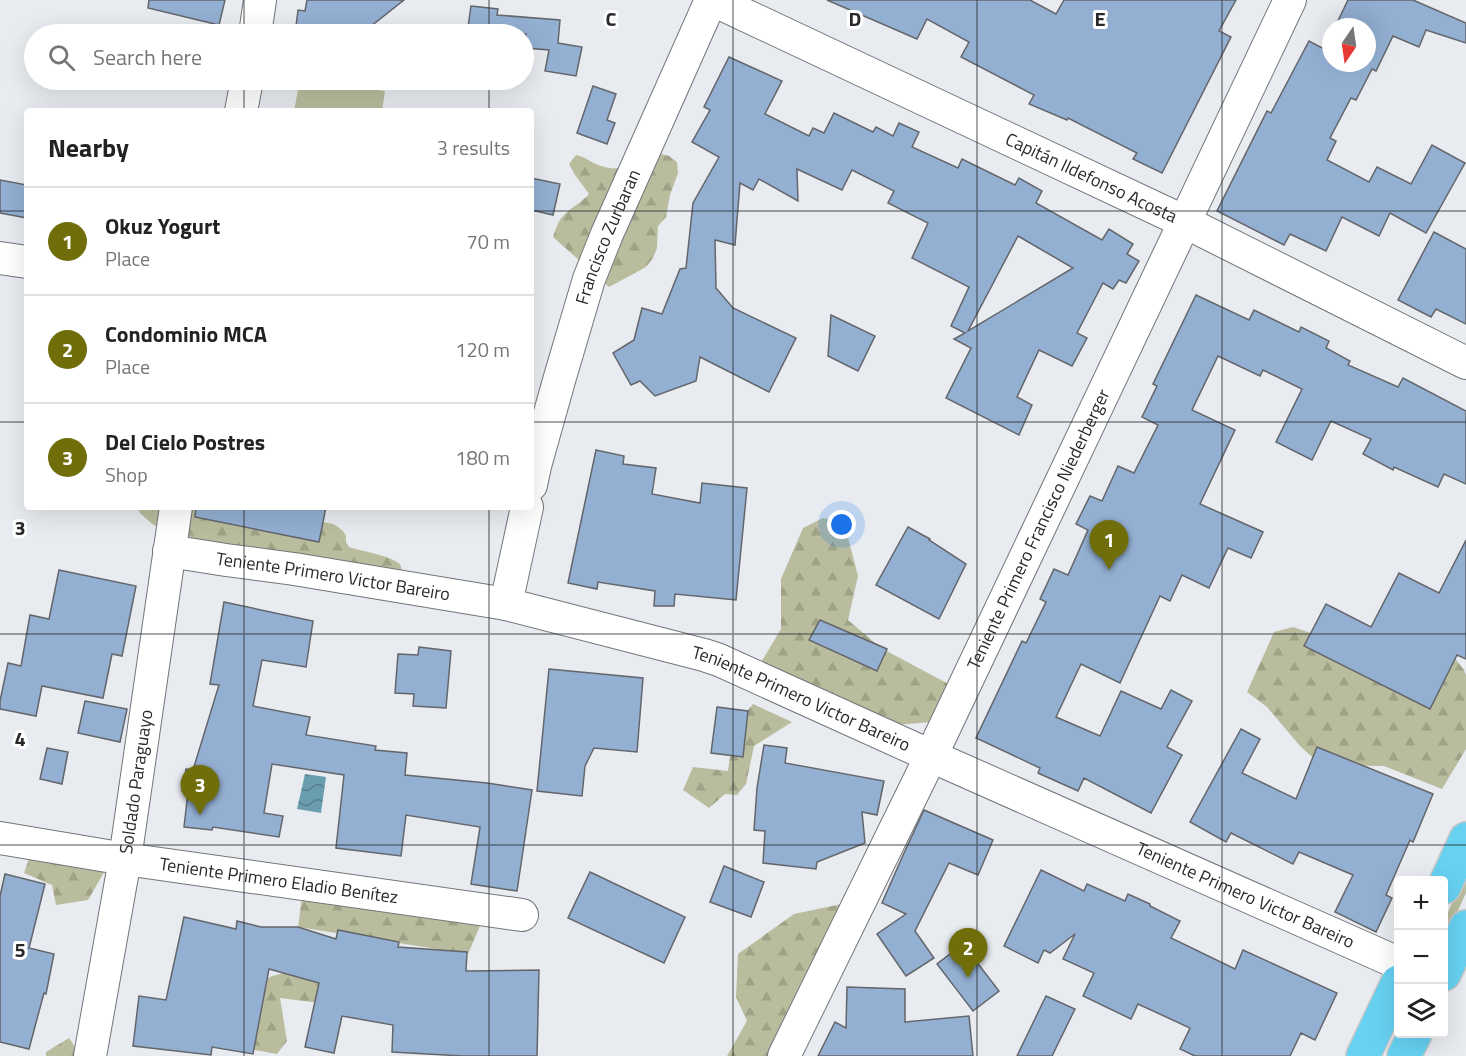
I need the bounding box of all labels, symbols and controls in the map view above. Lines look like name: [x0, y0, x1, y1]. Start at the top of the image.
text: C: [606, 3, 617, 34]
text: D: [849, 3, 861, 34]
text: E: [1094, 3, 1106, 34]
north arrow: [1322, 18, 1376, 72]
search box: [24, 24, 534, 90]
text: Search here: [93, 40, 202, 74]
icon: search: [45, 41, 78, 74]
street label: Capitán Ildefonso Acosta: [1001, 125, 1182, 229]
text: Nearby: [48, 128, 129, 167]
text: 3 results: [437, 132, 510, 163]
street label: Francisco Zurbaran: [568, 165, 647, 308]
text: Okuz Yogurt: [105, 209, 220, 243]
text: 1: [62, 226, 73, 257]
text: 70 m: [466, 226, 510, 257]
text: Place: [105, 243, 150, 274]
text: Condominio MCA: [105, 317, 267, 351]
text: 2: [62, 334, 73, 365]
text: 120 m: [455, 334, 510, 365]
text: Place: [105, 351, 150, 382]
street label: Teniente Primero Francisco Niederberger: [960, 384, 1116, 674]
text: Del Cielo Postres: [105, 425, 265, 459]
text: 3: [62, 442, 73, 473]
text: 180 m: [455, 442, 510, 473]
text: Shop: [105, 459, 148, 490]
your location: [827, 510, 856, 539]
text: 3: [14, 512, 26, 543]
pin: 1: [1090, 520, 1128, 570]
street label: Teniente Primero Victor Bareiro: [214, 545, 452, 608]
street label: Teniente Primero Victor Bareiro: [689, 638, 915, 758]
street label: Soldado Paraguayo: [112, 708, 159, 856]
text: 4: [14, 723, 26, 754]
pin: 3: [180, 766, 220, 815]
street label: Teniente Primero Victor Bareiro: [1132, 835, 1359, 955]
street label: Teniente Primero Eladio Benítez: [158, 850, 400, 910]
map controls: [1394, 876, 1448, 1038]
button: +: [1394, 876, 1448, 930]
pin: 2: [948, 928, 988, 978]
button: −: [1394, 930, 1448, 984]
text: 5: [14, 934, 26, 965]
button: layers: [1394, 984, 1448, 1038]

